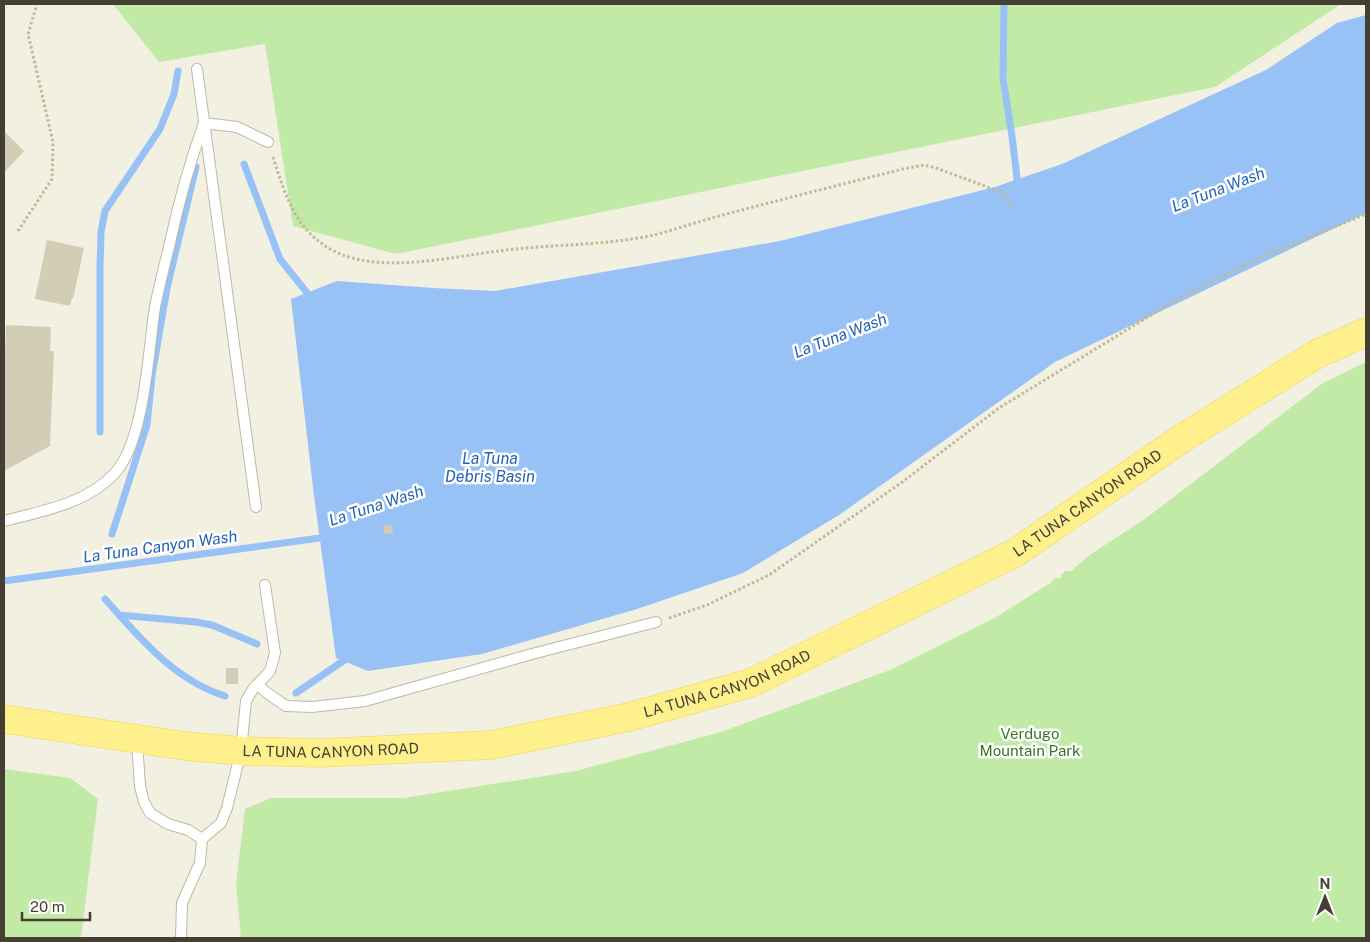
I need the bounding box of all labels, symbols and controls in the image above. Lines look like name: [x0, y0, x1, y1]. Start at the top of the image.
water label: La Tuna Wash: [1169, 163, 1267, 216]
water label: La Tuna Wash: [791, 309, 889, 362]
street label: LA TUNA CANYON ROAD: [1010, 446, 1165, 560]
water label: La Tuna Debris Basin: [445, 449, 535, 486]
water label: La Tuna Wash: [326, 481, 426, 530]
water label: La Tuna Canyon Wash: [82, 526, 238, 567]
street label: LA TUNA CANYON ROAD: [641, 646, 813, 721]
park label: Verdugo Mountain Park: [980, 725, 1080, 759]
street label: LA TUNA CANYON ROAD: [242, 739, 419, 761]
north arrow: [1300, 872, 1350, 922]
text: N: [1320, 876, 1330, 892]
scale bar: [22, 890, 90, 922]
text: 20 m: [30, 898, 65, 915]

